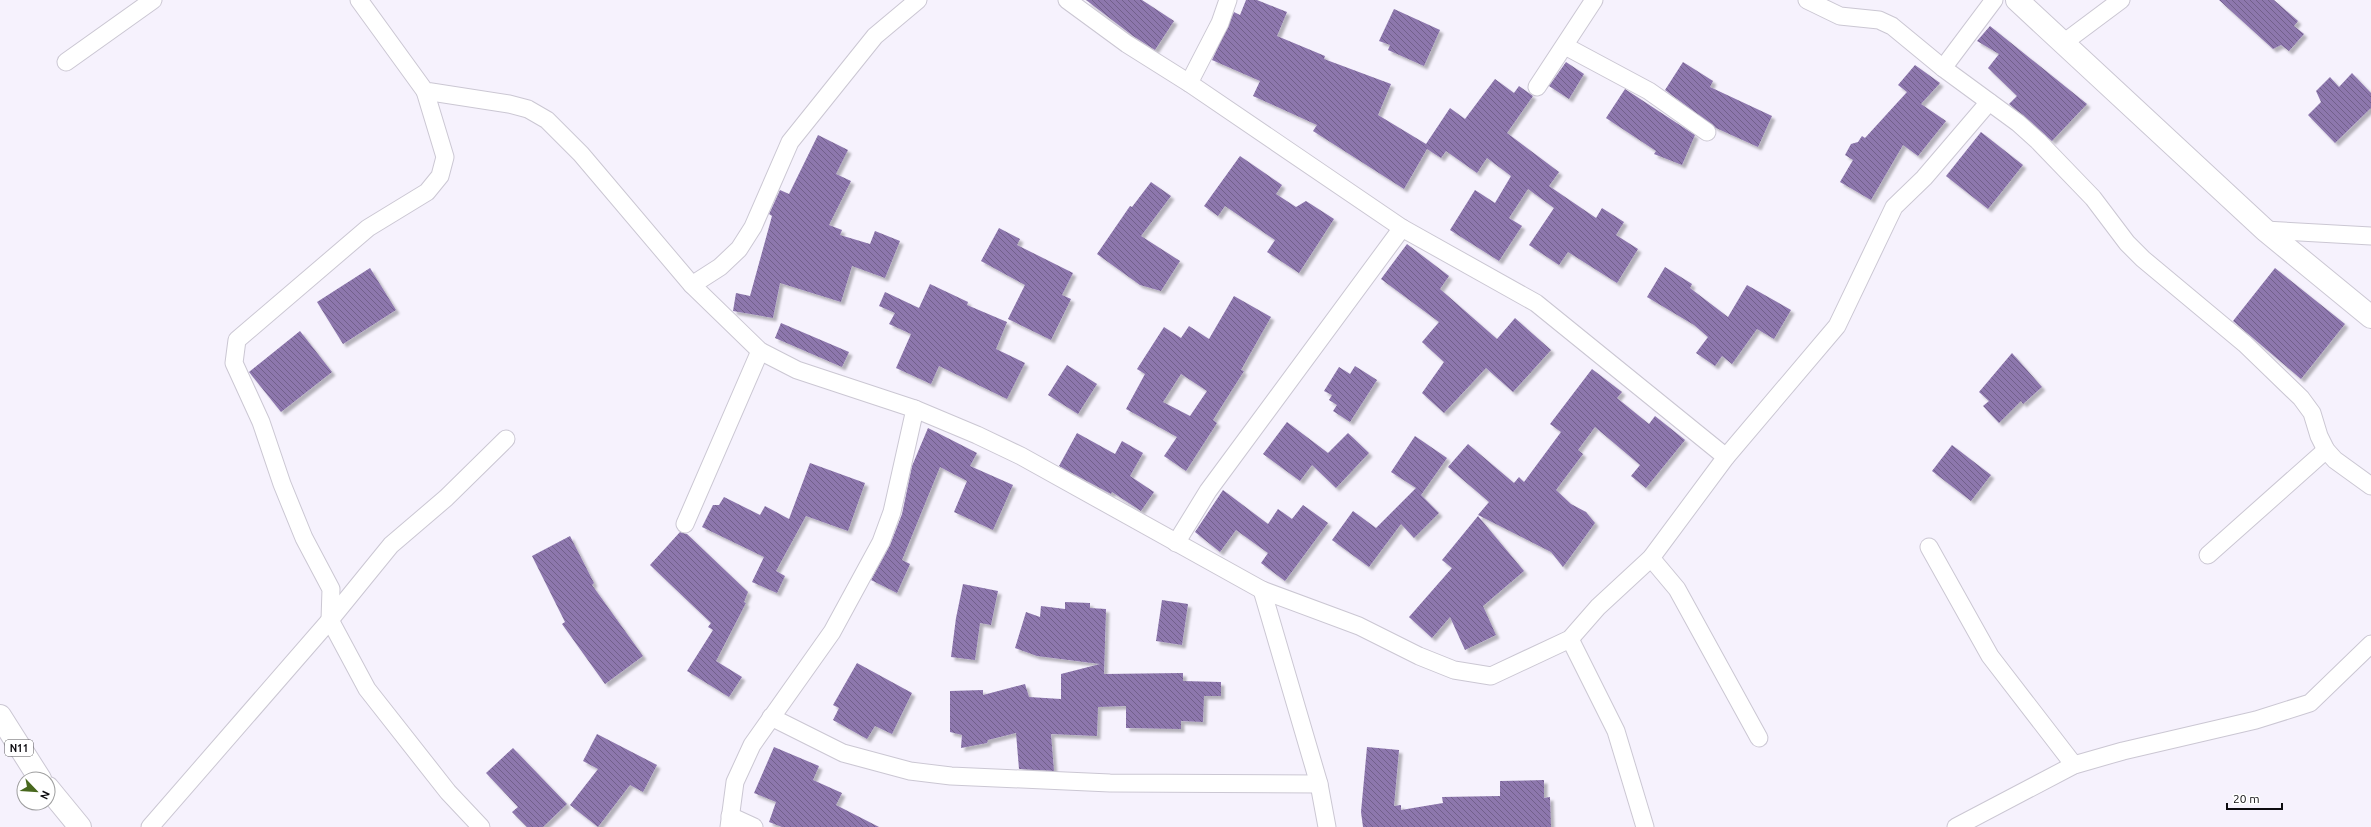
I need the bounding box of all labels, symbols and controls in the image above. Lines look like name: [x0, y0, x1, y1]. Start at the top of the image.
road number: N11: [5, 740, 33, 756]
north arrow: [16, 771, 56, 811]
scale bar: [2227, 785, 2282, 811]
text: N: [38, 789, 52, 801]
text: 20 m: [2233, 792, 2260, 805]

